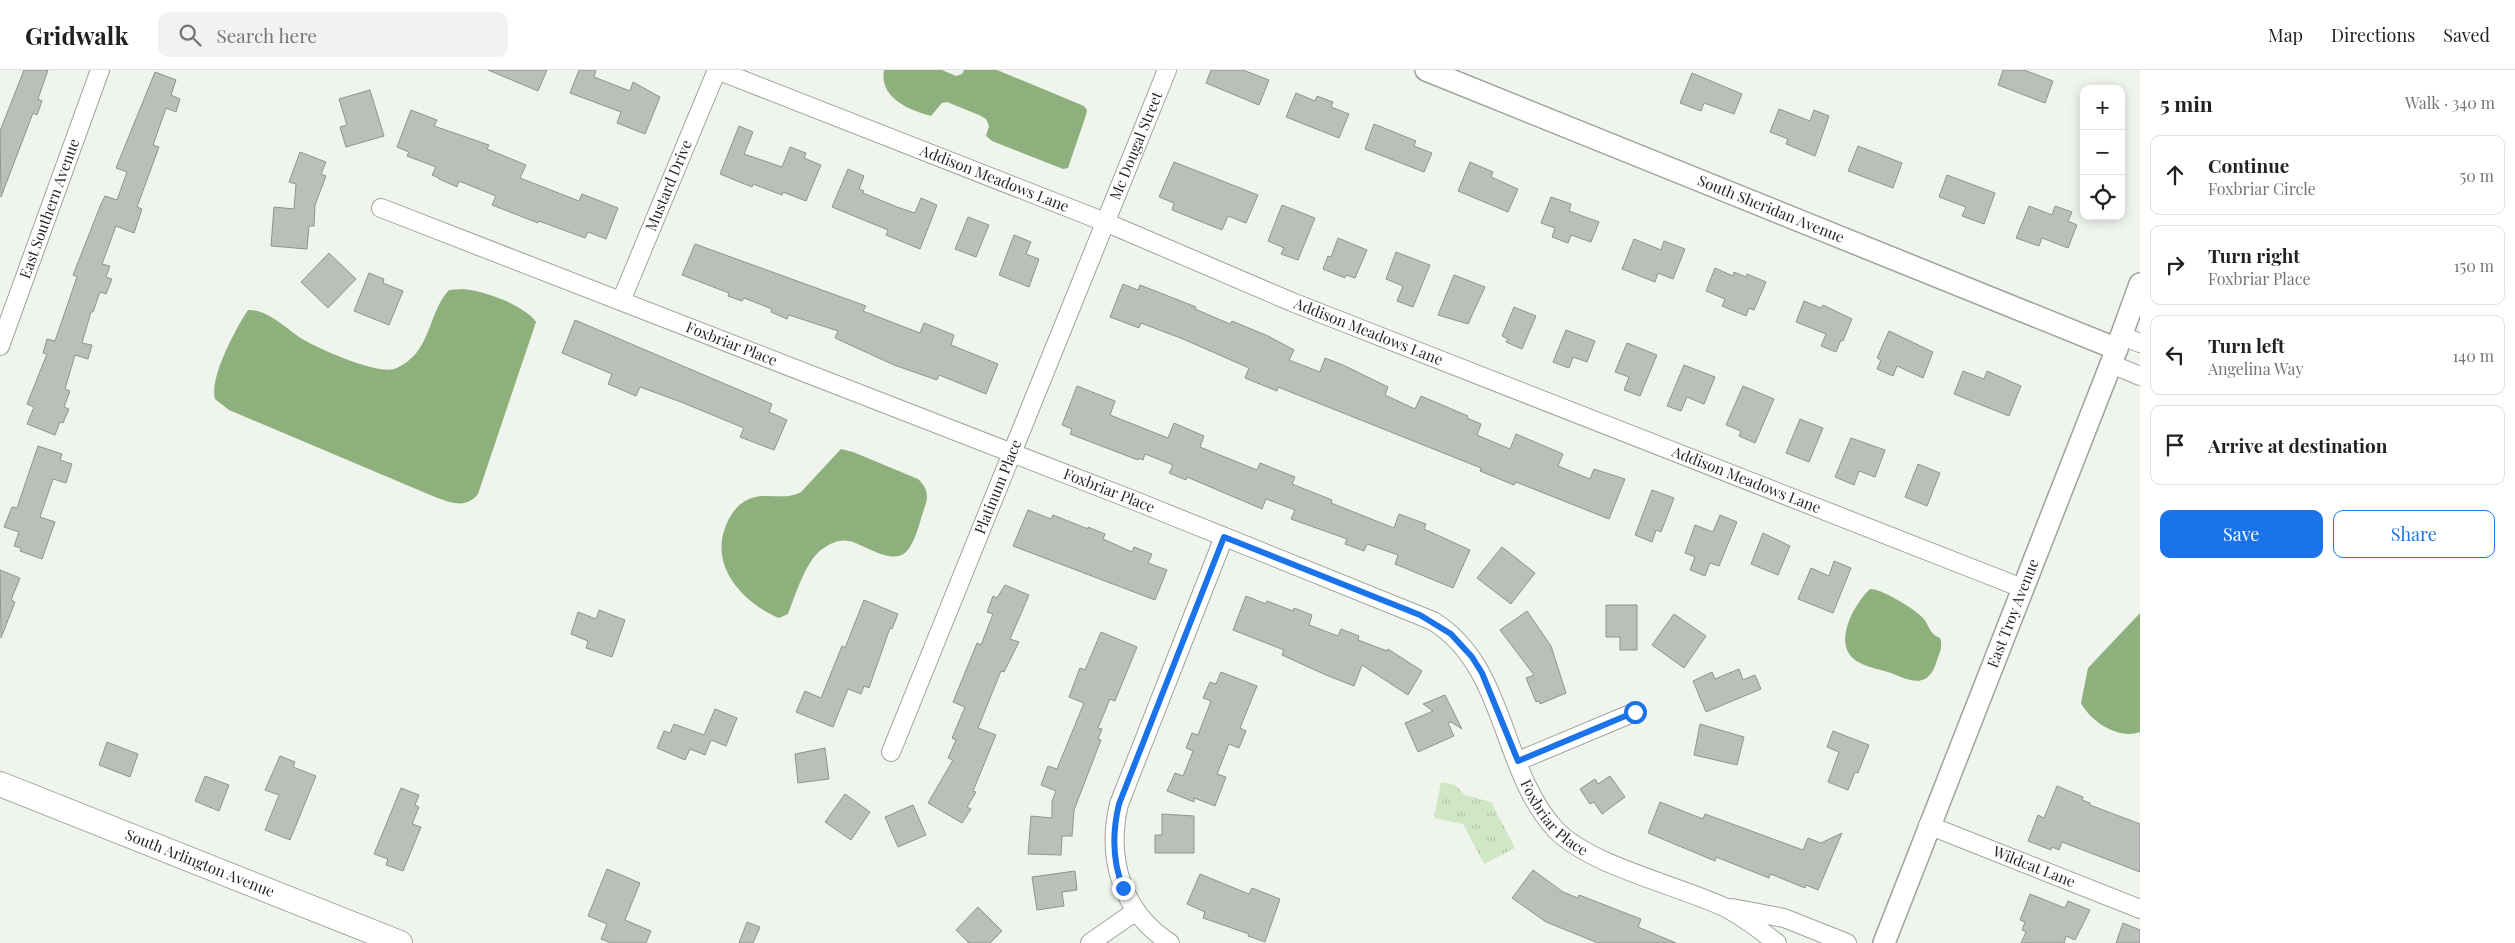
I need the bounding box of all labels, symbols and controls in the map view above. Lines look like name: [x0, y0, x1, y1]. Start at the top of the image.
search box: [158, 12, 508, 57]
text: Gridwalk: [25, 19, 128, 51]
icon: search: [176, 21, 204, 49]
text: Search here: [216, 22, 317, 48]
text: Map: [2268, 23, 2303, 47]
text: Directions: [2331, 23, 2415, 47]
text: Saved: [2443, 23, 2490, 47]
map controls: [2080, 85, 2125, 220]
button: +: [2080, 85, 2125, 130]
street label: Mc Dougal Street: [1105, 88, 1167, 203]
text: 5 min: [2160, 89, 2213, 117]
text: Walk · 340 m: [2405, 92, 2495, 113]
button: −: [2080, 130, 2125, 175]
street label: East Southern Avenue: [14, 136, 83, 281]
street label: Mustard Drive: [640, 137, 696, 234]
street label: Addison Meadows Lane: [916, 139, 1072, 216]
text: Continue: [2208, 152, 2289, 178]
icon: ahead: [2161, 161, 2189, 189]
text: 50 m: [2460, 165, 2494, 186]
street label: South Sheridan Avenue: [1695, 170, 1848, 247]
button: locate: [2080, 175, 2125, 220]
text: Foxbriar Circle: [2208, 178, 2316, 199]
text: Turn right: [2208, 242, 2300, 268]
icon: right: [2161, 251, 2189, 279]
text: 150 m: [2454, 255, 2494, 276]
text: Foxbriar Place: [2208, 268, 2311, 289]
street label: Addison Meadows Lane: [1290, 292, 1446, 369]
street label: Foxbriar Place: [683, 316, 780, 370]
text: Turn left: [2208, 332, 2285, 358]
icon: left: [2161, 341, 2189, 369]
text: 140 m: [2452, 345, 2494, 366]
text: Angelina Way: [2208, 358, 2304, 379]
icon: arrive: [2161, 431, 2189, 459]
text: Arrive at destination: [2208, 432, 2388, 458]
street label: Platinum Place: [969, 436, 1025, 537]
street label: Addison Meadows Lane: [1668, 440, 1824, 517]
street label: Foxbriar Place: [1061, 463, 1158, 517]
button: Save: [2160, 510, 2323, 558]
button: Share: [2333, 510, 2495, 558]
street label: East Troy Avenue: [1982, 556, 2043, 670]
route start: [1624, 701, 1647, 724]
street label: Foxbriar Place: [1516, 776, 1592, 860]
street label: South Arlington Avenue: [123, 824, 278, 901]
street label: Wildcat Lane: [1989, 840, 2078, 891]
route end: [1112, 877, 1135, 900]

